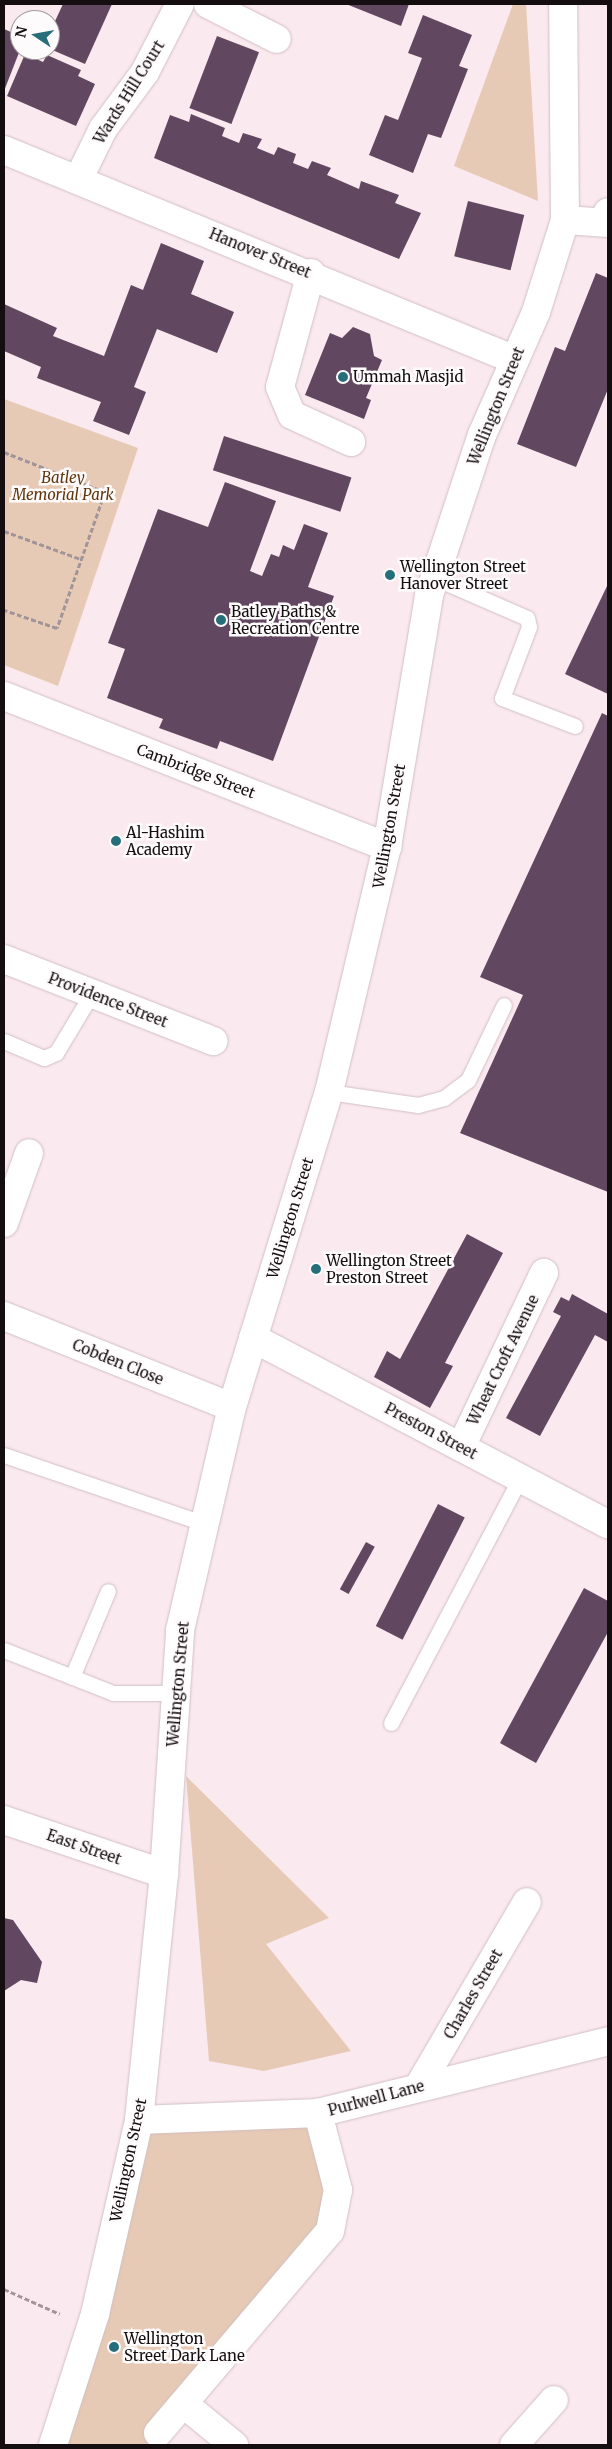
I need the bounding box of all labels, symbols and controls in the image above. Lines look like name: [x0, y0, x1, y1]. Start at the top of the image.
north arrow: [10, 10, 60, 60]
text: N: [11, 25, 31, 39]
street label: Wards Hill Court: [90, 37, 168, 147]
street label: Hanover Street: [207, 224, 313, 282]
street label: Wellington Street: [464, 344, 528, 468]
place label: Ummah Masjid: [353, 368, 463, 386]
marker: Ummah Masjid: [337, 371, 349, 383]
park label: Batley Memorial Park: [12, 468, 114, 503]
place label: Wellington Street Hanover Street: [400, 557, 526, 592]
marker: Wellington Street Hanover Street: [384, 569, 396, 581]
place label: Batley Baths & Recreation Centre: [231, 602, 359, 637]
marker: Batley Baths & Recreation Centre: [215, 614, 227, 626]
street label: Cambridge Street: [134, 740, 258, 802]
street label: Wellington Street: [369, 762, 409, 890]
place label: Al-Hashim Academy: [126, 823, 205, 858]
marker: Al-Hashim Academy: [110, 835, 122, 847]
street label: Providence Street: [46, 969, 170, 1031]
street label: Wellington Street: [263, 1155, 317, 1281]
place label: Wellington Street Preston Street: [326, 1251, 452, 1286]
marker: Wellington Street Preston Street: [310, 1263, 322, 1275]
street label: Wheat Croft Avenue: [464, 1292, 542, 1428]
street label: Cobden Close: [70, 1336, 166, 1388]
street label: Preston Street: [382, 1399, 480, 1463]
street label: Wellington Street: [164, 1621, 192, 1747]
street label: East Street: [44, 1826, 124, 1868]
street label: Charles Street: [440, 1946, 506, 2042]
street label: Purlwell Lane: [326, 2077, 426, 2119]
street label: Wellington Street: [106, 2097, 150, 2223]
place label: Wellington Street Dark Lane: [124, 2329, 245, 2364]
marker: Wellington Street Dark Lane: [108, 2341, 120, 2353]

